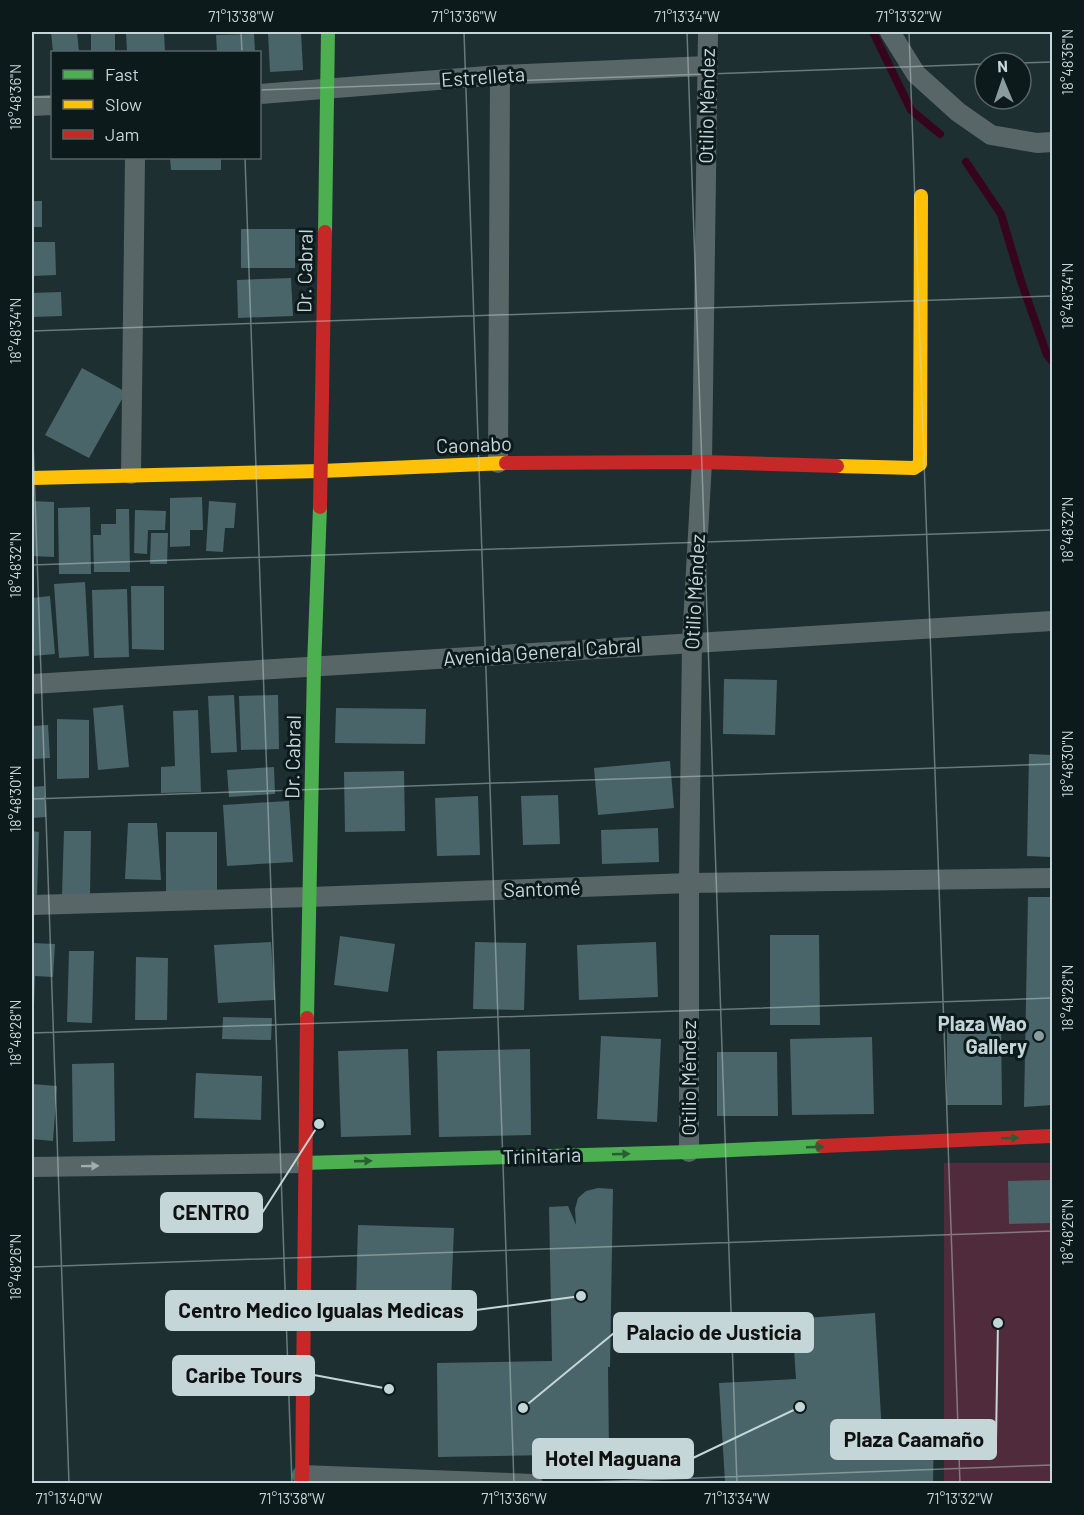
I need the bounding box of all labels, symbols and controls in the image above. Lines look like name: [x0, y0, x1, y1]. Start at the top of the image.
text: 71°13'38"W: [208, 7, 274, 25]
text: 71°13'36"W: [431, 7, 497, 25]
text: 71°13'34"W: [654, 7, 720, 25]
text: 71°13'32"W: [876, 7, 942, 25]
text: 18°48'36"N: [1058, 29, 1076, 95]
street label: Otilio Méndez: [693, 48, 719, 164]
legend: [51, 51, 261, 159]
north arrow: [973, 51, 1033, 111]
text: N: [997, 56, 1008, 75]
street label: Estrelleta: [440, 61, 526, 91]
text: Fast: [105, 63, 139, 85]
text: 18°48'36"N: [6, 64, 24, 130]
text: Slow: [105, 93, 142, 115]
text: Jam: [105, 123, 139, 145]
street label: Dr. Cabral: [291, 229, 317, 313]
text: 18°48'34"N: [1058, 263, 1076, 329]
text: 18°48'34"N: [6, 298, 24, 364]
street label: Caonabo: [436, 431, 512, 457]
text: 18°48'32"N: [1058, 497, 1076, 563]
text: 18°48'32"N: [6, 532, 24, 598]
street label: Otilio Méndez: [679, 534, 709, 650]
street label: Avenida General Cabral: [442, 632, 641, 670]
street label: Dr. Cabral: [279, 715, 305, 799]
text: 18°48'30"N: [1058, 730, 1076, 798]
text: 18°48'30"N: [6, 765, 24, 833]
street label: Santomé: [503, 875, 581, 901]
text: 18°48'28"N: [1058, 965, 1076, 1031]
text: 18°48'28"N: [6, 1000, 24, 1066]
place label: Plaza Wao Gallery: [938, 1011, 1027, 1058]
street label: Otilio Méndez: [676, 1020, 700, 1136]
marker: Plaza Wao Gallery: [1032, 1029, 1046, 1043]
one-way arrow: [1001, 1134, 1020, 1143]
street label: Trinitaria: [502, 1142, 582, 1168]
one-way arrow: [806, 1142, 825, 1151]
one-way arrow: [611, 1149, 630, 1159]
one-way arrow: [353, 1156, 372, 1166]
one-way arrow: [80, 1161, 99, 1171]
callout: CENTRO: [161, 1193, 262, 1232]
text: CENTRO: [172, 1199, 250, 1224]
text: 18°48'26"N: [1058, 1199, 1076, 1265]
text: 18°48'26"N: [6, 1234, 24, 1300]
callout: Centro Medico Igualas Medicas: [166, 1291, 476, 1330]
text: Centro Medico Igualas Medicas: [178, 1297, 464, 1322]
callout: Palacio de Justicia: [614, 1313, 813, 1352]
text: Palacio de Justicia: [626, 1319, 802, 1344]
callout: Caribe Tours: [173, 1356, 314, 1395]
text: Caribe Tours: [186, 1362, 302, 1387]
callout: Plaza Caamaño: [831, 1420, 996, 1459]
text: Plaza Caamaño: [844, 1426, 984, 1451]
callout: Hotel Maguana: [533, 1439, 693, 1478]
text: Hotel Maguana: [545, 1445, 681, 1470]
text: 71°13'40"W: [36, 1489, 102, 1507]
text: 71°13'38"W: [259, 1489, 325, 1507]
text: 71°13'36"W: [481, 1489, 547, 1507]
text: 71°13'34"W: [704, 1489, 770, 1507]
text: 71°13'32"W: [927, 1489, 993, 1507]

